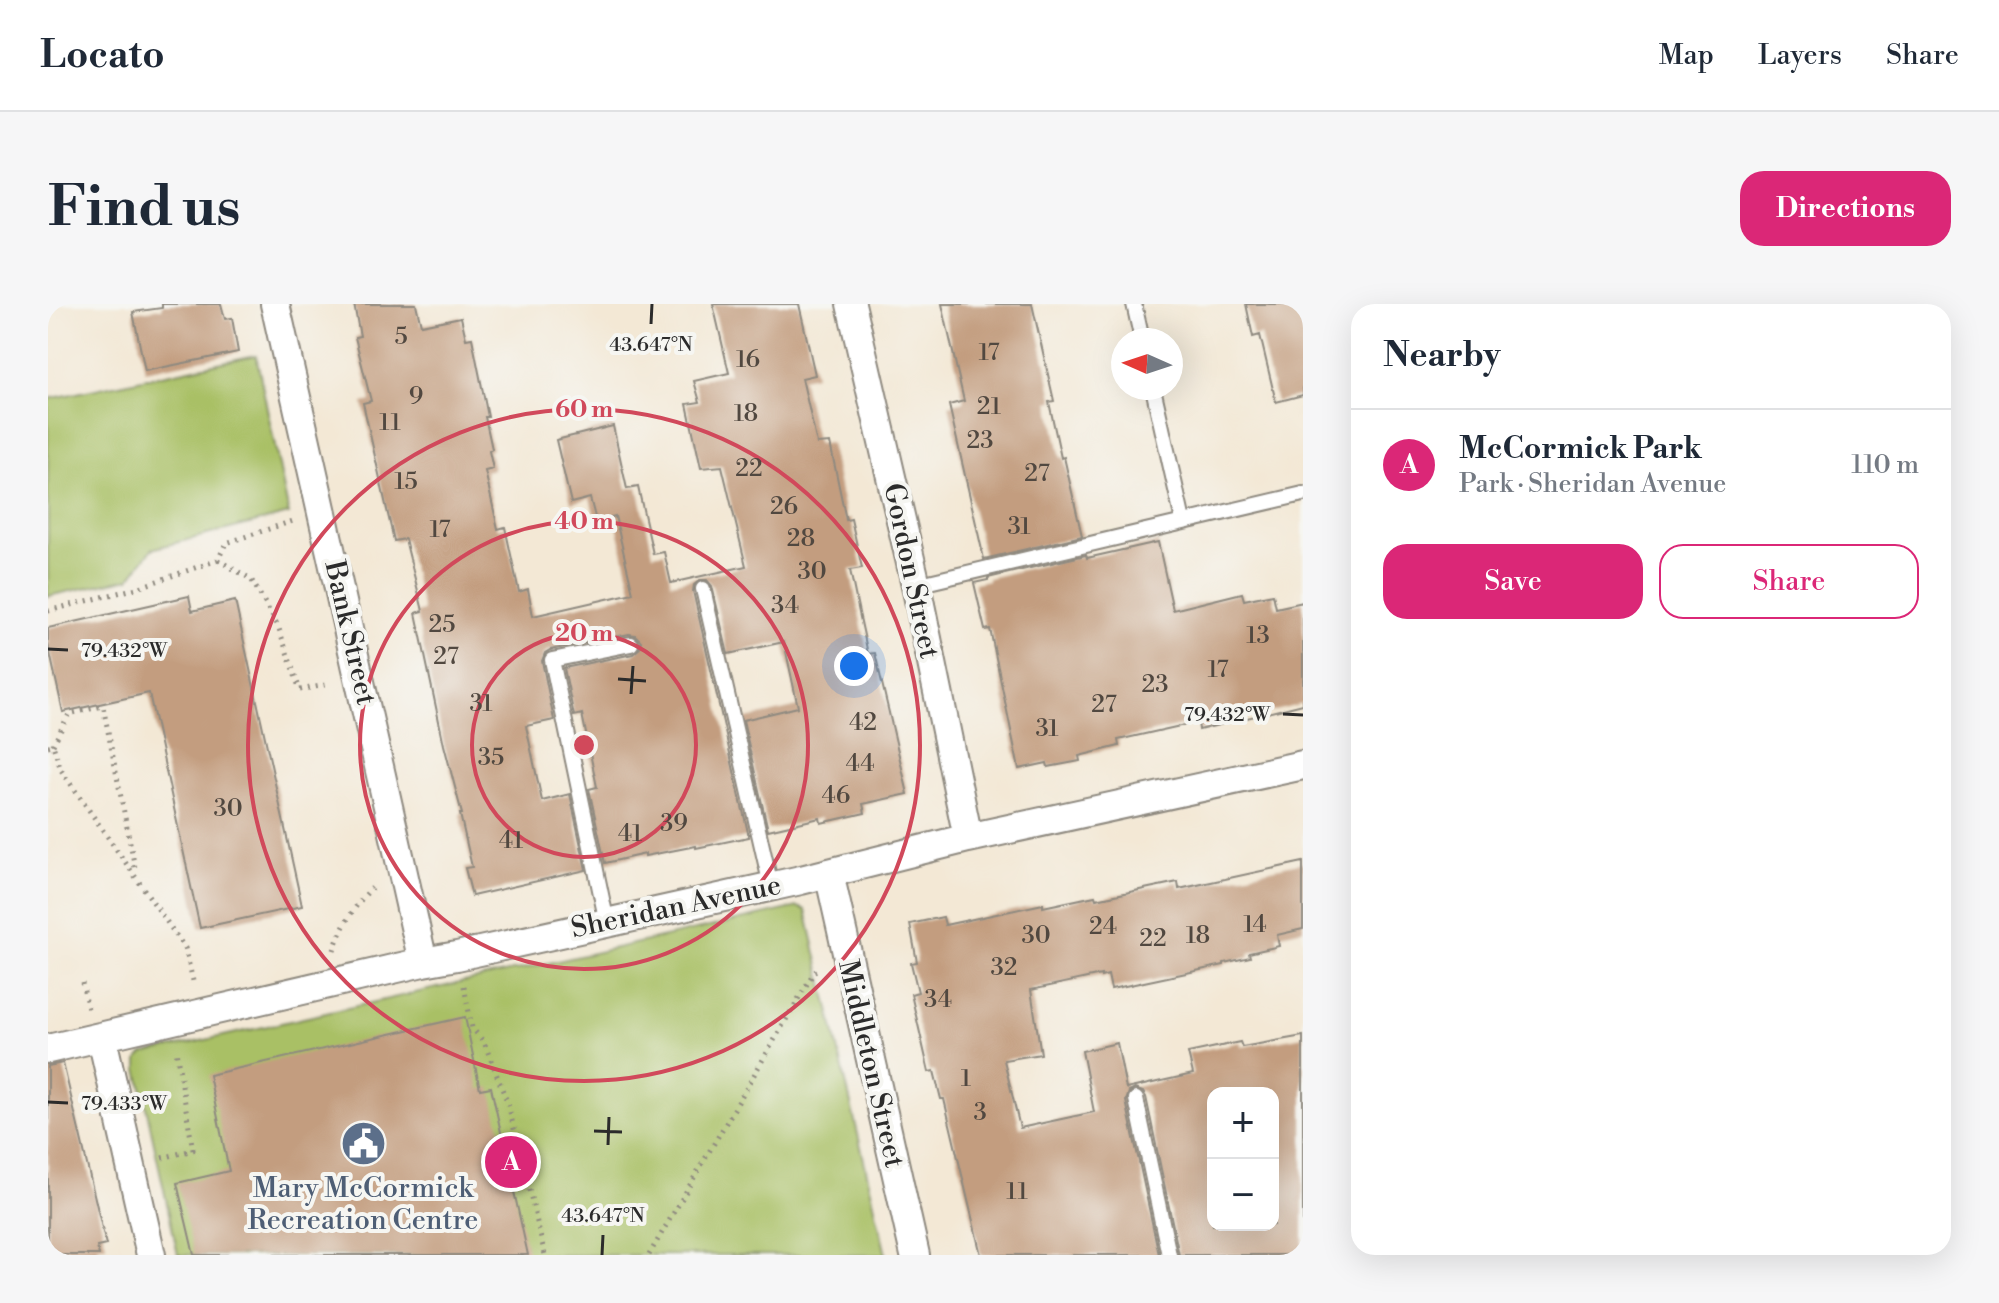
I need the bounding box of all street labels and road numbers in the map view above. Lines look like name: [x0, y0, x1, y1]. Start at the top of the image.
street label: Gordon Street: [875, 480, 947, 662]
street label: Bank Street: [316, 556, 384, 709]
street label: Sheridan Avenue: [568, 868, 784, 946]
street label: Middleton Street: [830, 957, 912, 1171]

